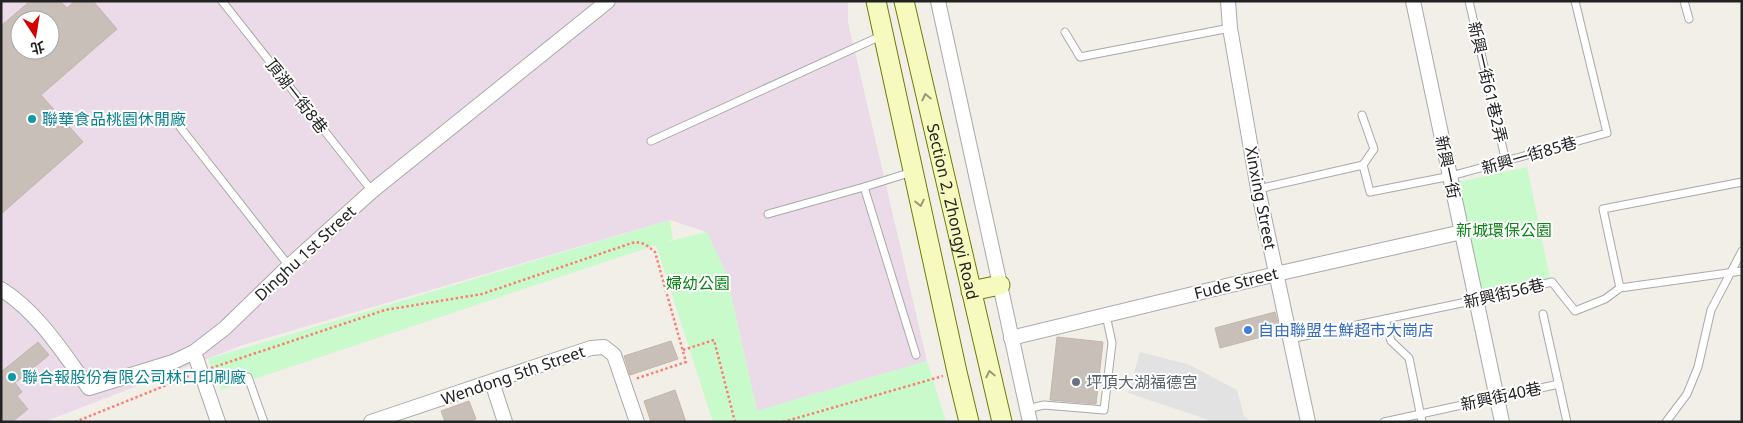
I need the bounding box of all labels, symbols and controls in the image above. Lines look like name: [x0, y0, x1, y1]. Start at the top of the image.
north arrow: [10, 10, 60, 60]
street label: 新興一街61巷2弄: [1463, 19, 1513, 145]
text: 北: [29, 37, 47, 59]
street label: 頂湖一街8巷: [261, 54, 333, 138]
one-way arrow: [921, 92, 932, 101]
place label: 聯華食品桃園休閒廠: [42, 108, 186, 130]
marker: 聯華食品桃園休閒廠: [26, 113, 38, 125]
street label: Section 2, Zhongyi Road: [922, 121, 984, 302]
street label: 新興一街85巷: [1479, 131, 1579, 179]
street label: 新興一街: [1431, 133, 1465, 201]
street label: Xinxing Street: [1240, 145, 1282, 252]
one-way arrow: [914, 198, 924, 207]
street label: Dinghu 1st Street: [250, 200, 361, 306]
park label: 新城環保公園: [1456, 219, 1552, 241]
street label: Fude Street: [1192, 262, 1281, 304]
park label: 婦幼公園: [666, 272, 730, 294]
street label: 新興街56巷: [1461, 273, 1547, 313]
place label: 自由聯盟生鮮超市大崗店: [1258, 319, 1434, 341]
marker: 自由聯盟生鮮超市大崗店: [1242, 324, 1254, 336]
street label: Wendong 5th Street: [438, 340, 588, 410]
place label: 聯合報股份有限公司林口印刷廠: [22, 366, 246, 388]
one-way arrow: [985, 370, 996, 379]
marker: 聯合報股份有限公司林口印刷廠: [6, 371, 18, 383]
place label: 坪頂大湖福德宮: [1086, 371, 1198, 393]
marker: 坪頂大湖福德宮: [1070, 376, 1082, 388]
street label: 新興街40巷: [1458, 377, 1544, 415]

